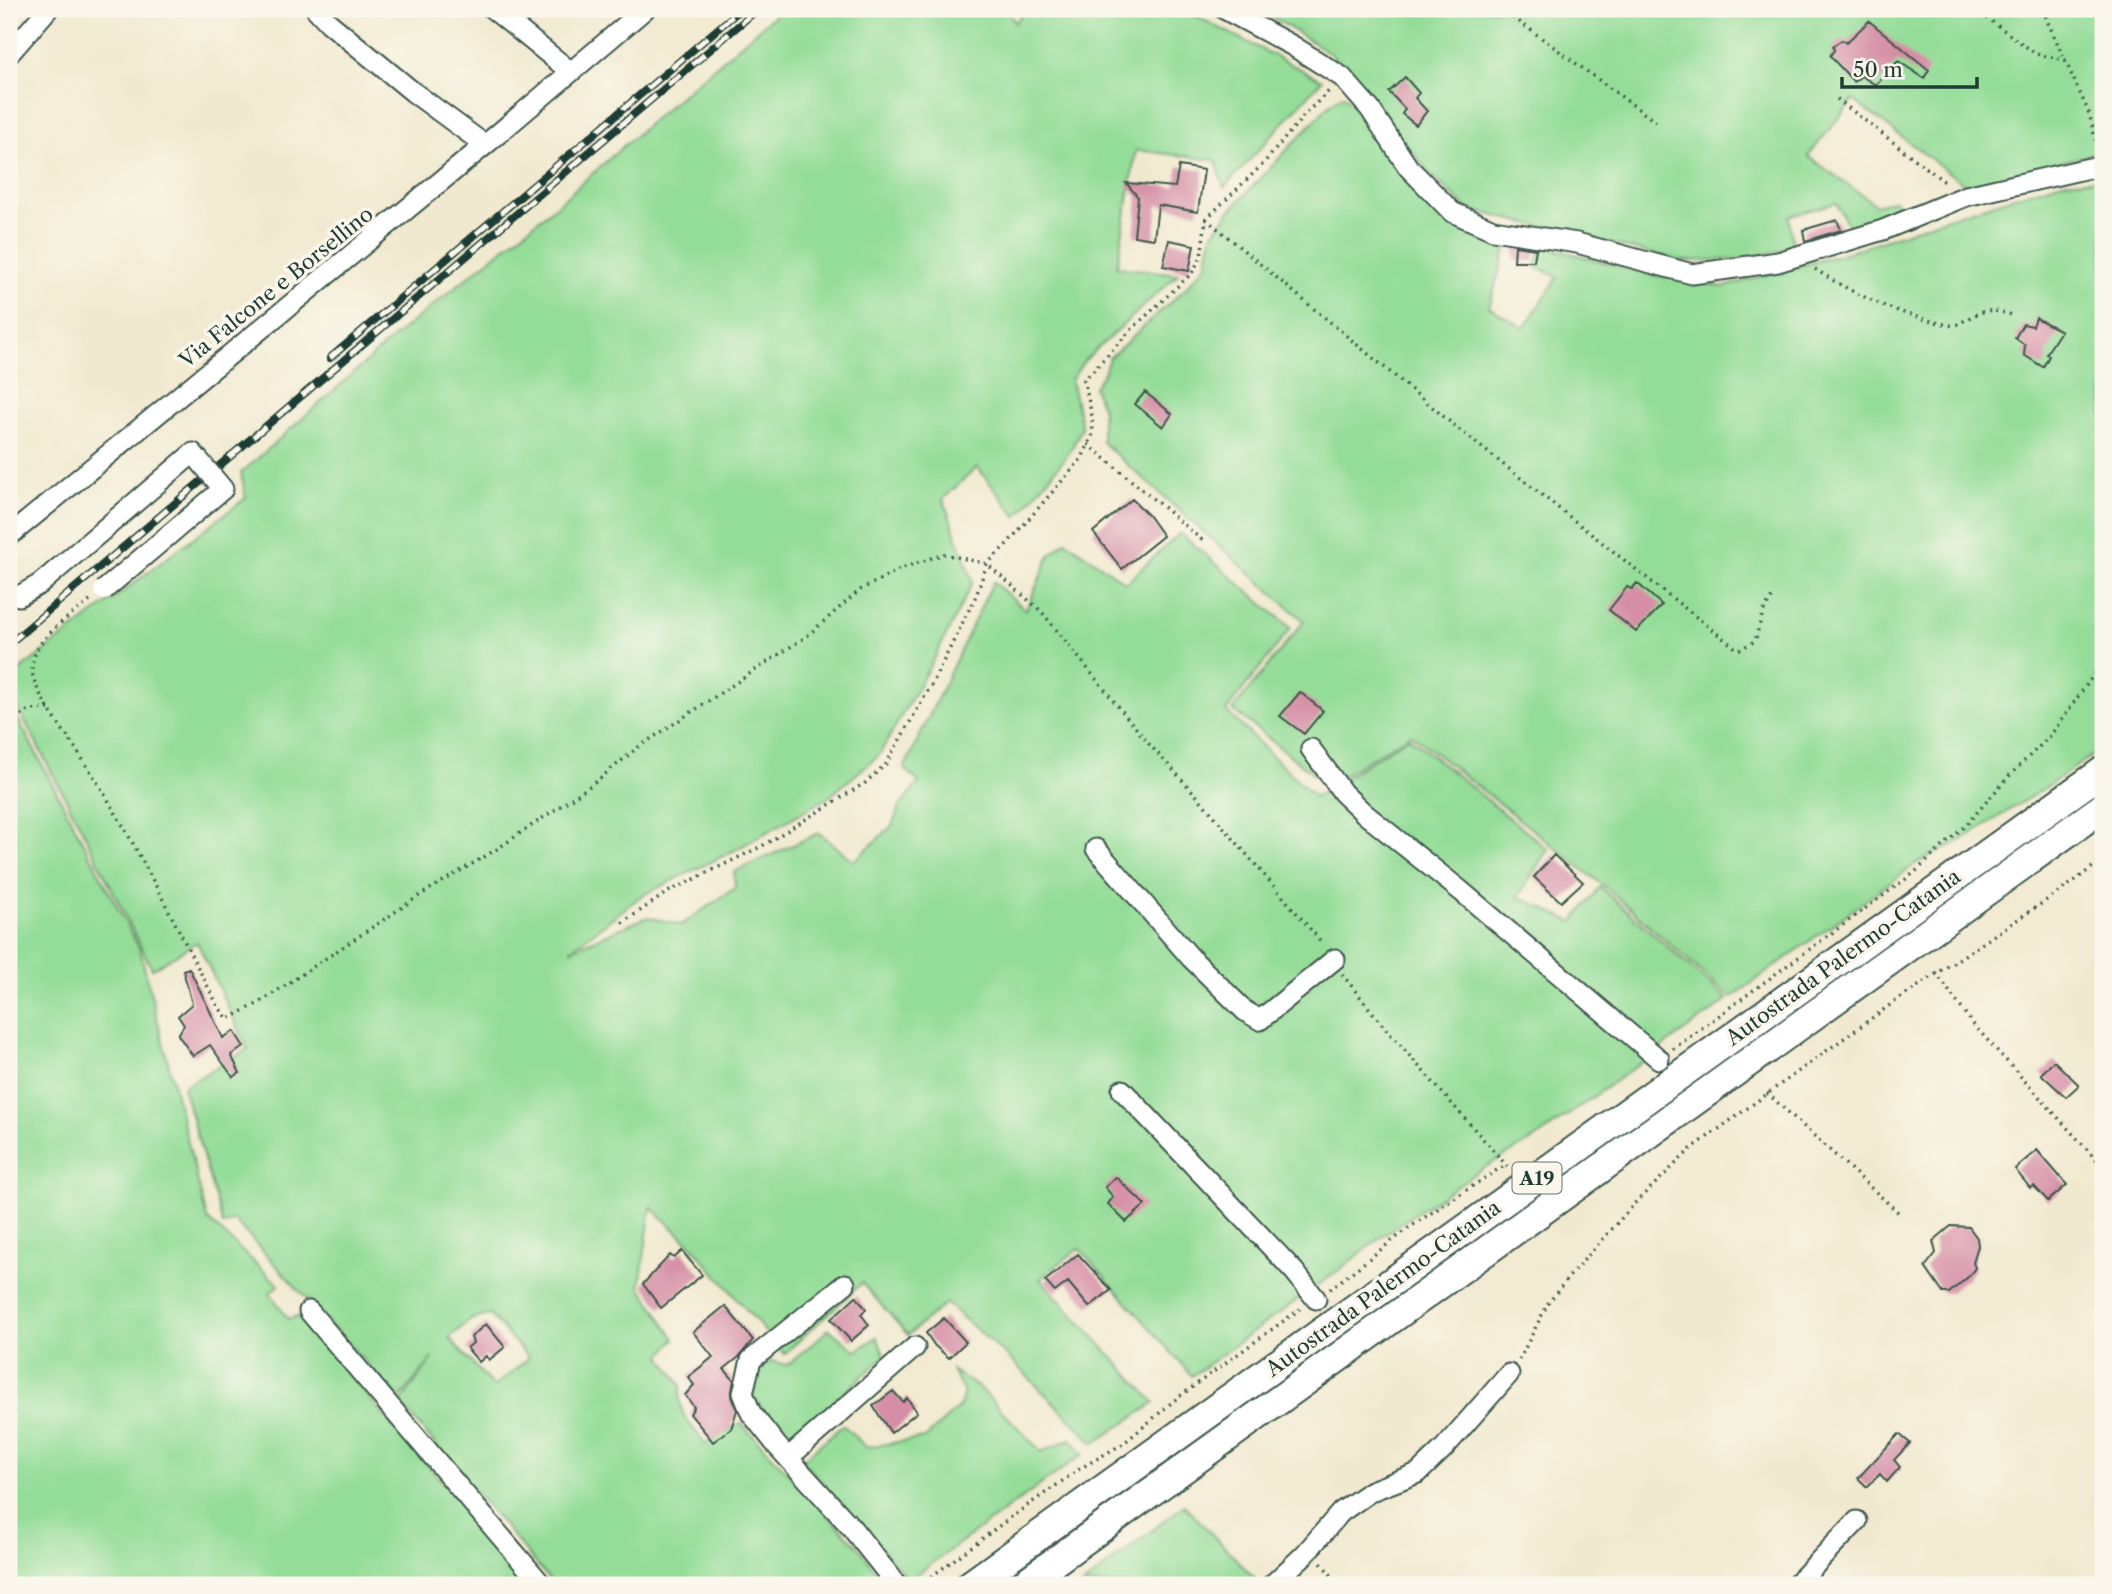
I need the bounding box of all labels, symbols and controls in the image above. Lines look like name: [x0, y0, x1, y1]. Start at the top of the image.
scale bar: [1842, 46, 1977, 90]
text: 50 m: [1853, 57, 1903, 82]
street label: Via Falcone e Borsellino: [173, 201, 378, 374]
street label: Autostrada Palermo-Catania: [1720, 863, 1966, 1051]
road number: A19: [1512, 1162, 1562, 1194]
street label: Autostrada Palermo-Catania: [1260, 1194, 1506, 1382]

